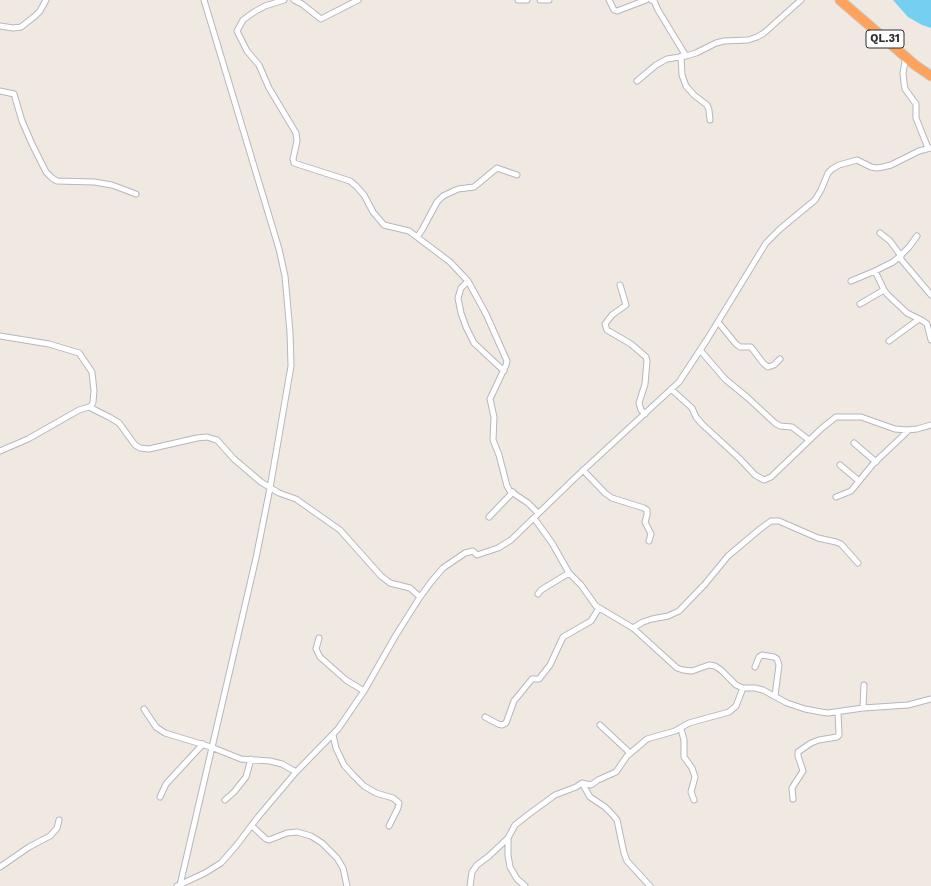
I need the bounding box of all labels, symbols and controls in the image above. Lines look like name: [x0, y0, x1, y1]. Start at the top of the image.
road number: QL.31: [866, 30, 904, 48]

